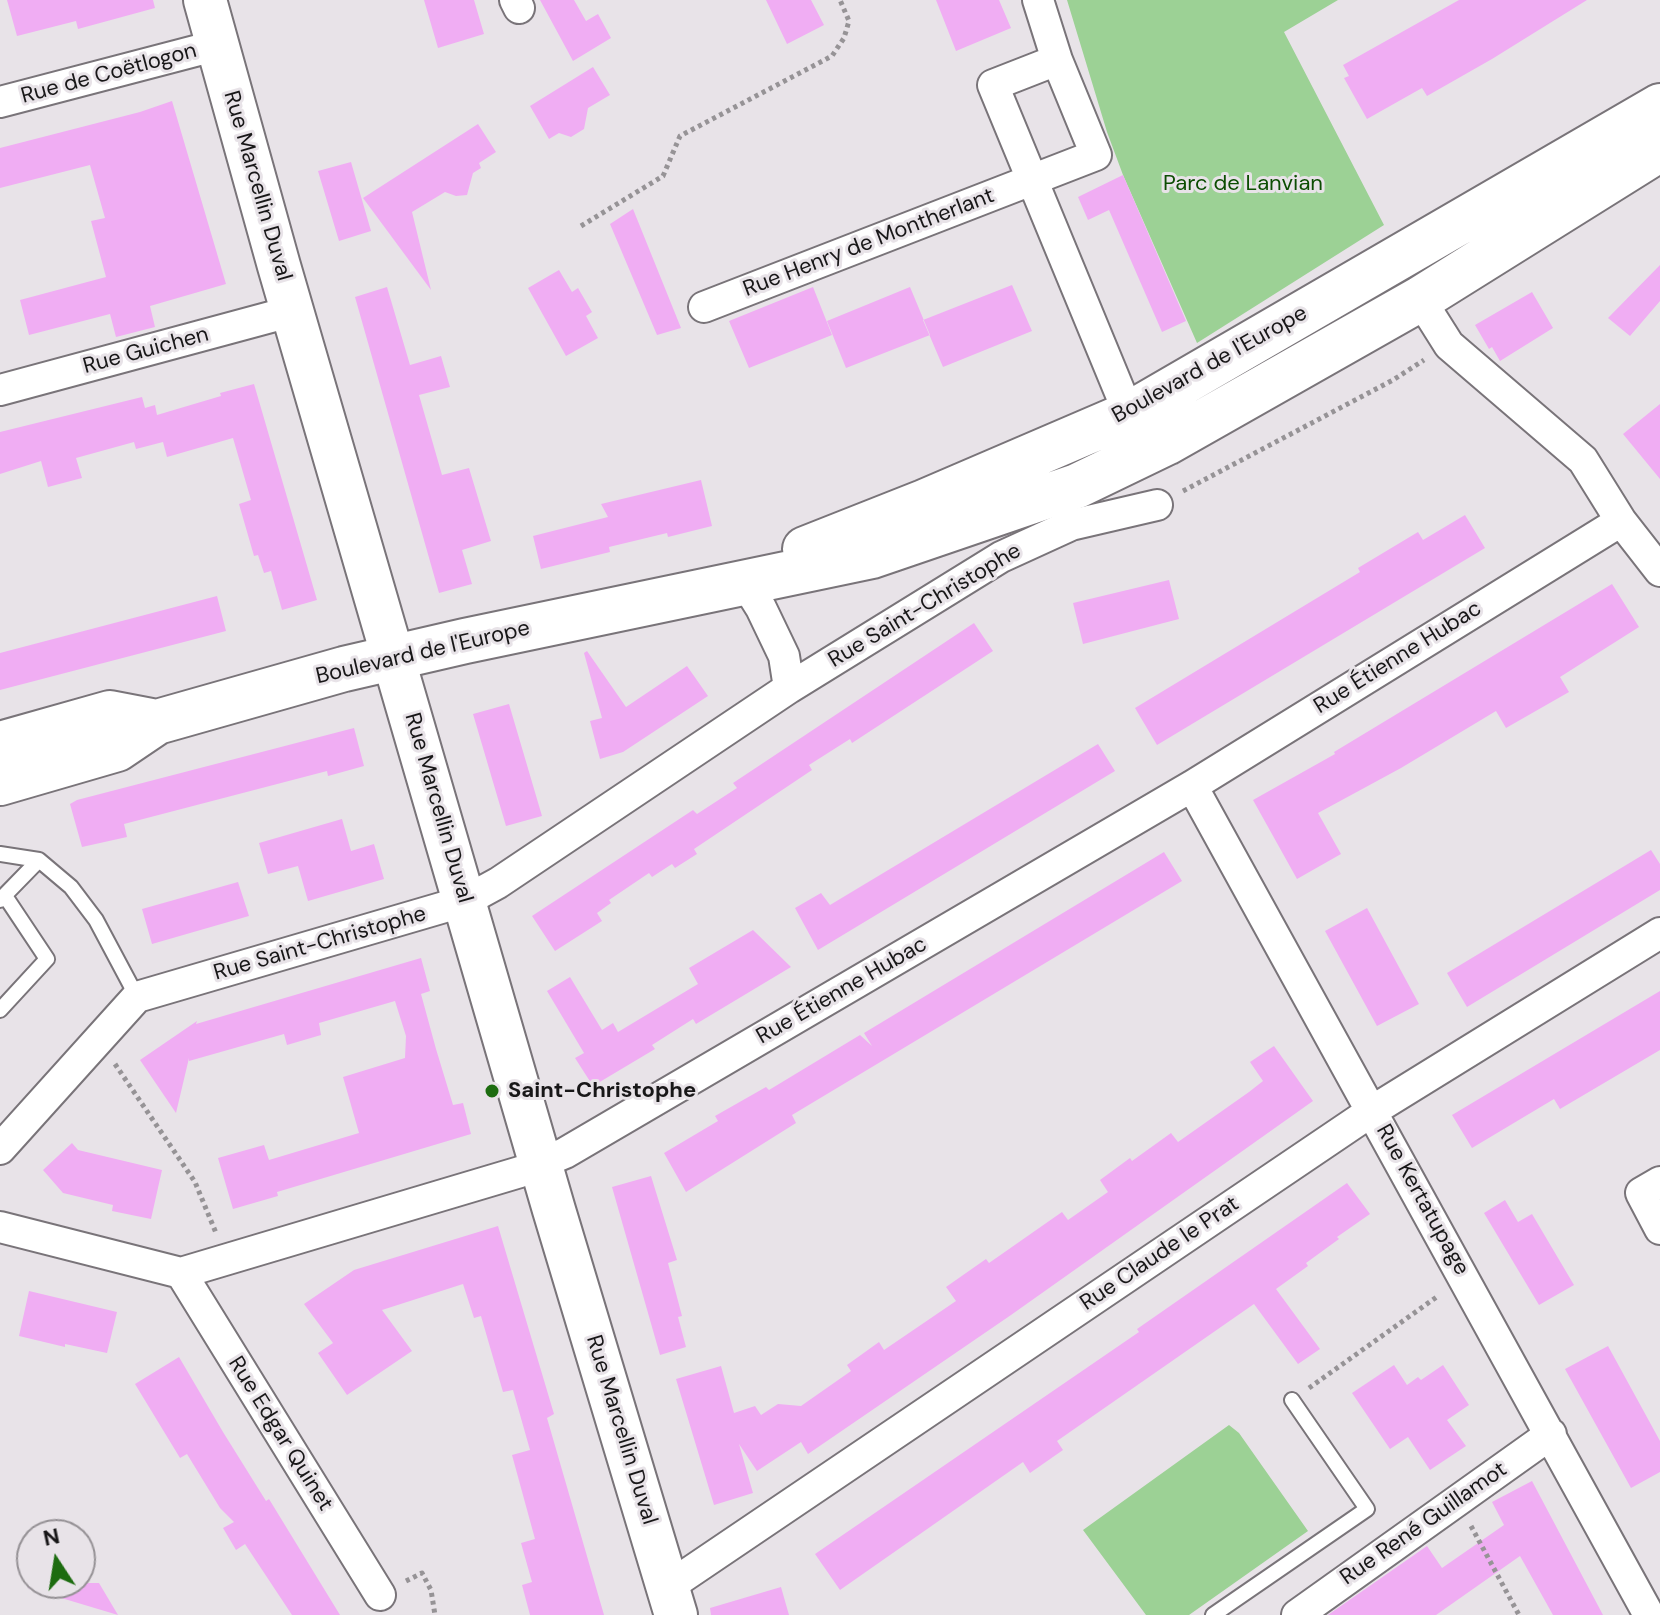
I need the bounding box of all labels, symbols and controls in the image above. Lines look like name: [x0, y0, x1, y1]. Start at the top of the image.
street label: Rue de Coëtlogon: [18, 38, 200, 110]
street label: Rue Marcellin Duval: [217, 88, 297, 284]
park label: Parc de Lanvian: [1163, 171, 1323, 197]
street label: Rue Henry de Montherlant: [740, 183, 998, 303]
street label: Boulevard de l'Europe: [1108, 300, 1312, 430]
street label: Rue Guichen: [80, 322, 212, 380]
street label: Rue Saint-Christophe: [824, 538, 1026, 674]
street label: Rue Étienne Hubac: [1309, 596, 1487, 720]
street label: Boulevard de l'Europe: [313, 616, 533, 690]
street label: Rue Marcellin Duval: [398, 710, 478, 906]
street label: Rue Saint-Christophe: [211, 901, 429, 987]
street label: Rue Étienne Hubac: [752, 931, 932, 1051]
place label: Saint-Christophe: [508, 1078, 696, 1104]
marker: Saint-Christophe: [483, 1082, 501, 1100]
street label: Rue Kertatupage: [1370, 1120, 1474, 1280]
street label: Rue Claude le Prat: [1076, 1191, 1244, 1317]
street label: Rue Marcellin Duval: [580, 1332, 662, 1528]
street label: Rue Edgar Quinet: [222, 1352, 338, 1516]
street label: Rue René Guillamot: [1336, 1457, 1512, 1591]
north arrow: [16, 1519, 96, 1599]
text: N: [40, 1521, 62, 1553]

